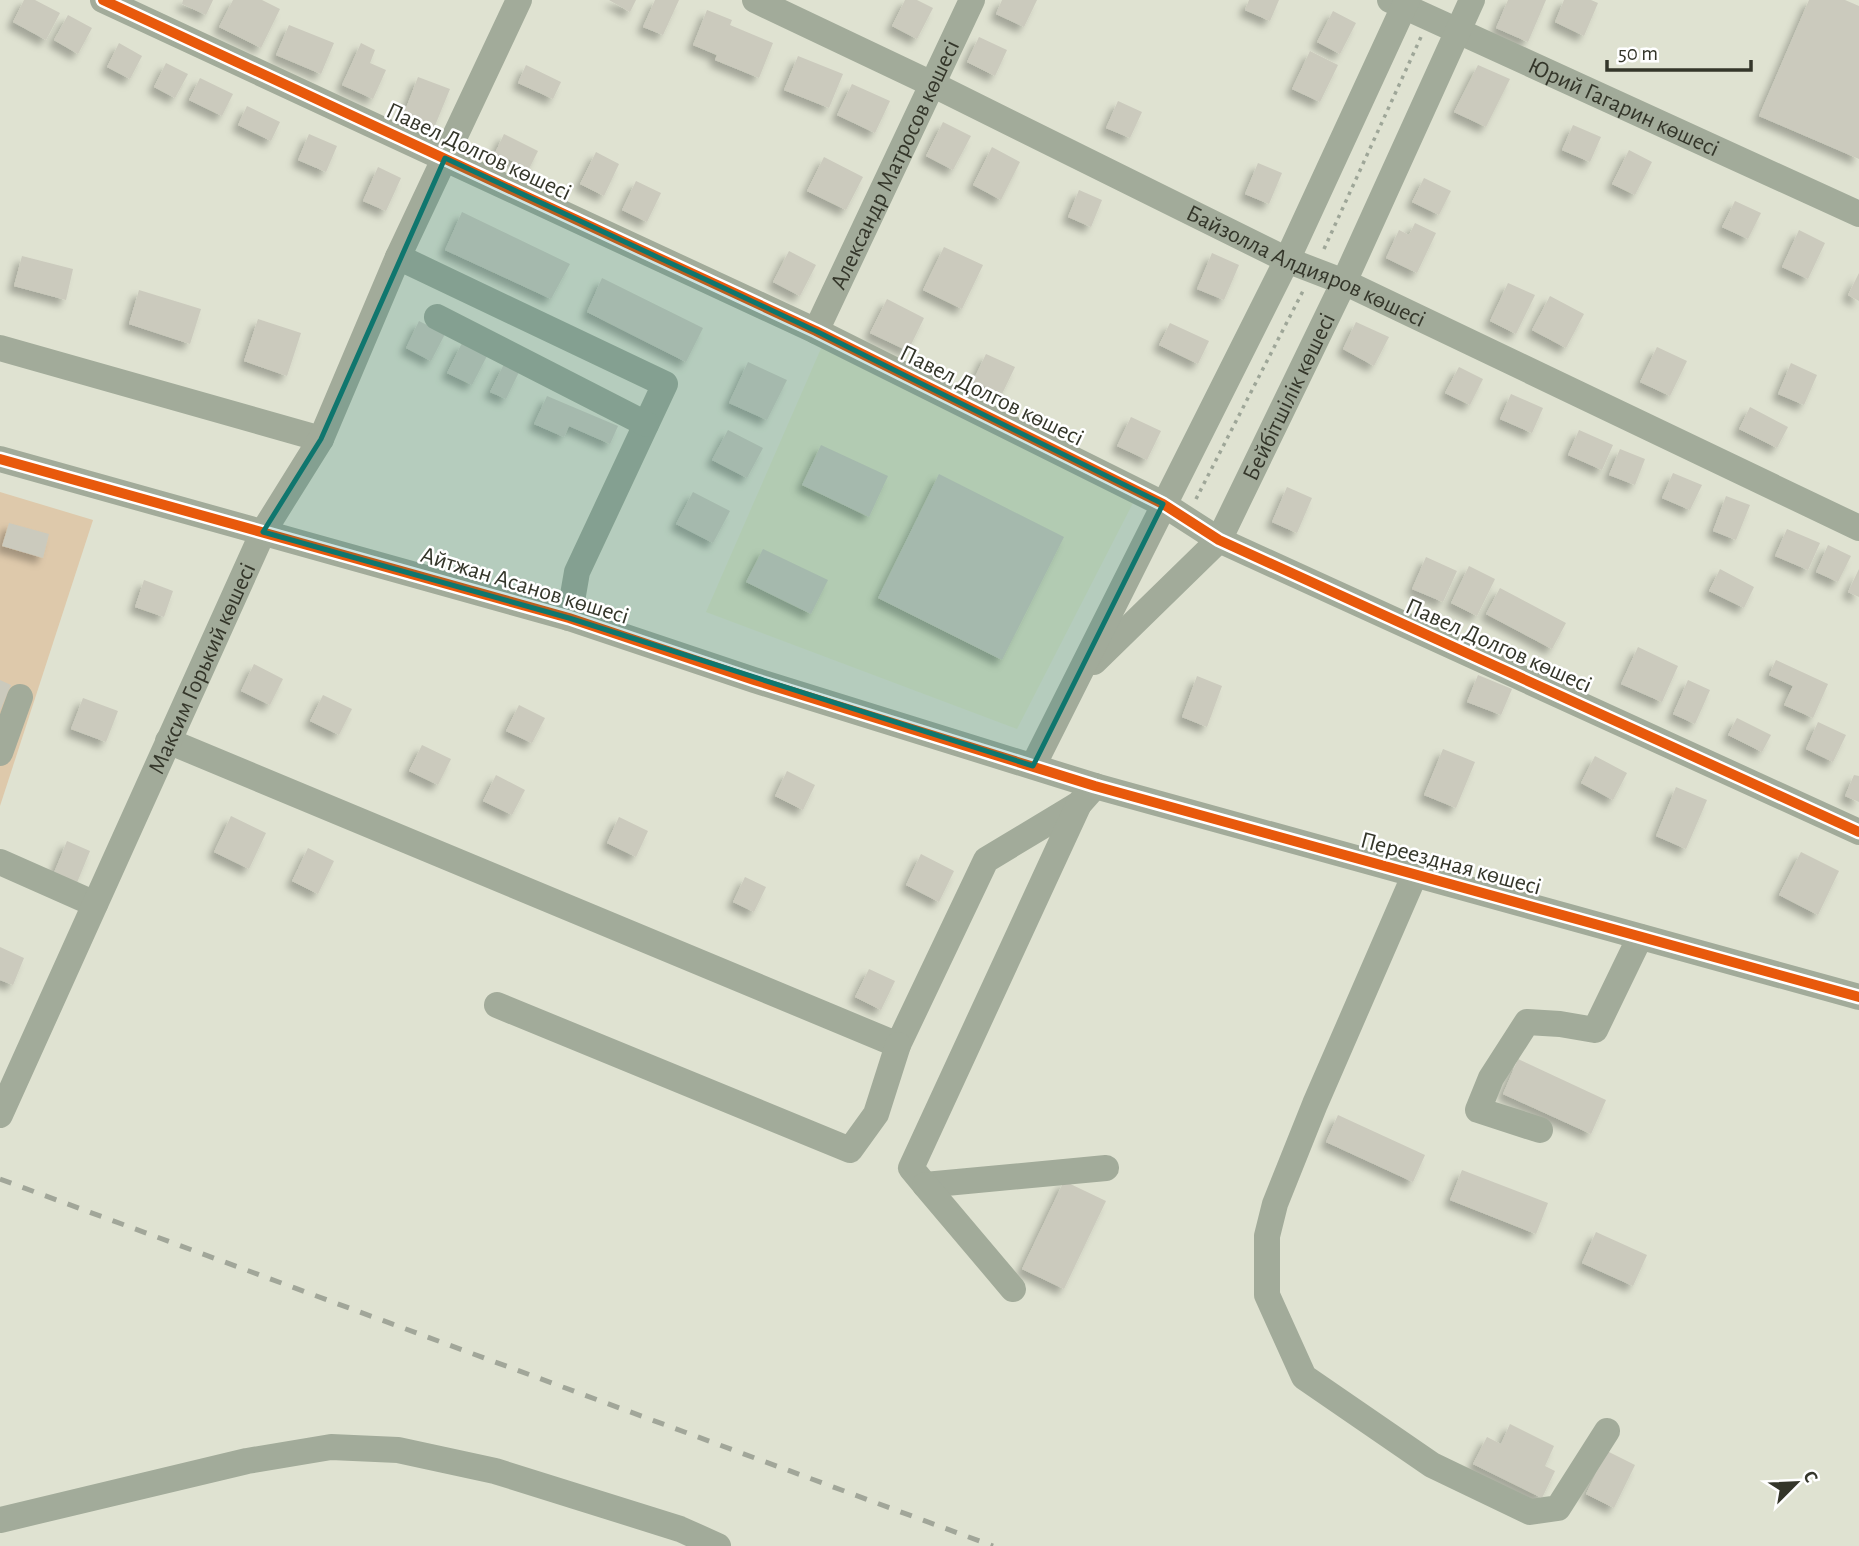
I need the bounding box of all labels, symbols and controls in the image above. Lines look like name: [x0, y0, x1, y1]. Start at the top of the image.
scale bar: [1607, 28, 1750, 72]
street label: Александр Матросов көшесі: [826, 36, 964, 293]
text: 50 m: [1618, 43, 1658, 64]
street label: Юрий Гагарин көшесі: [1524, 54, 1723, 162]
street label: Павел Долгов көшесі: [382, 99, 575, 205]
street label: Байзолла Алдияров көшесі: [1182, 201, 1429, 332]
street label: Бейбітшілік көшесі: [1239, 310, 1340, 485]
street label: Павел Долгов көшесі: [896, 341, 1087, 451]
street label: Айтжан Асанов көшесі: [418, 543, 632, 629]
street label: Максим Горький көшесі: [144, 559, 260, 778]
street label: Павел Долгов көшесі: [1402, 594, 1595, 698]
street label: Переездная көшесі: [1358, 828, 1544, 900]
north arrow: [1761, 1448, 1831, 1518]
text: С: [1799, 1468, 1821, 1485]

